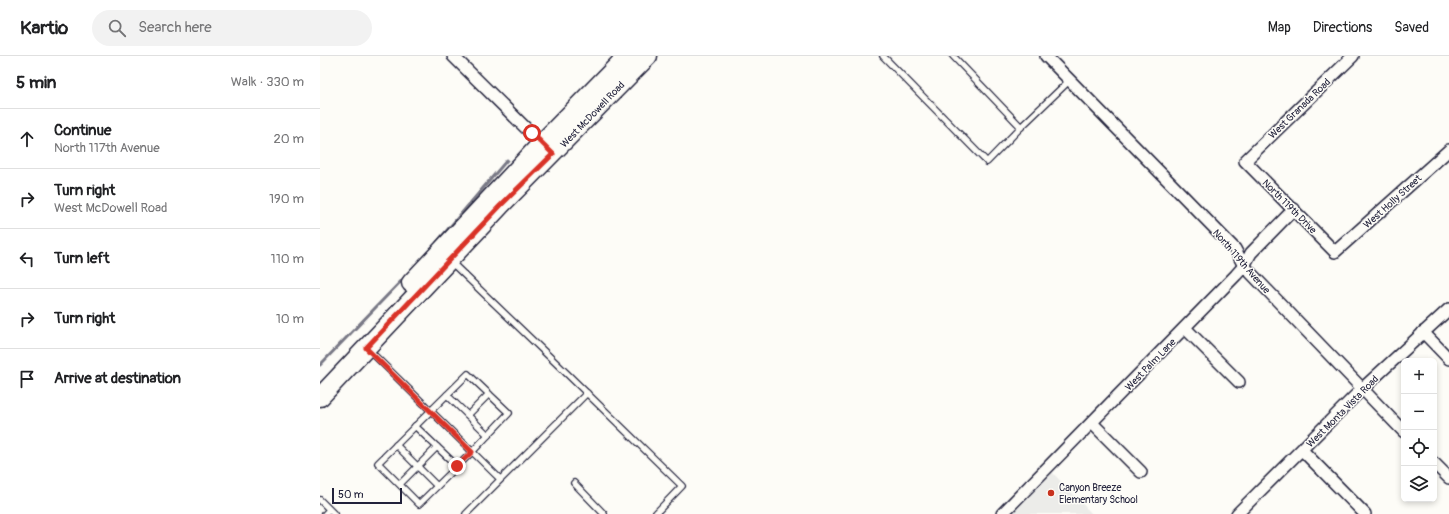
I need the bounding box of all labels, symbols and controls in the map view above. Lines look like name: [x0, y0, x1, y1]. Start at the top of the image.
search box: [92, 10, 372, 46]
text: Kartio: [20, 16, 68, 40]
icon: search: [106, 17, 128, 39]
text: Search here: [138, 18, 212, 37]
text: Map: [1268, 19, 1291, 36]
text: Directions: [1313, 19, 1372, 36]
text: Saved: [1394, 19, 1429, 36]
text: 5 min: [16, 72, 56, 93]
text: Walk · 330 m: [231, 74, 304, 90]
street label: West Granada Road: [1266, 76, 1333, 141]
street label: West McDowell Road: [558, 79, 627, 150]
text: Continue: [54, 121, 112, 140]
route start: [523, 124, 541, 142]
icon: ahead: [16, 128, 38, 150]
text: 20 m: [273, 131, 304, 147]
text: North 117th Avenue: [54, 140, 160, 156]
street label: West Holly Street: [1361, 172, 1425, 231]
street label: North 119th Drive: [1260, 177, 1319, 236]
text: Turn right: [54, 181, 115, 200]
icon: right: [16, 188, 38, 210]
text: 190 m: [269, 191, 304, 207]
text: West McDowell Road: [54, 200, 167, 216]
street label: North 119th Avenue: [1210, 227, 1272, 296]
icon: left: [16, 248, 38, 270]
text: Turn left: [54, 249, 110, 268]
text: 110 m: [271, 251, 304, 267]
icon: right: [16, 308, 38, 330]
text: Turn right: [54, 309, 115, 328]
text: 10 m: [276, 311, 304, 327]
street label: West Palm Lane: [1123, 336, 1179, 393]
map controls: [1401, 358, 1437, 502]
button: +: [1401, 358, 1437, 394]
icon: arrive: [16, 368, 38, 390]
text: Arrive at destination: [54, 369, 181, 388]
street label: West Monta Vista Road: [1304, 373, 1381, 450]
button: −: [1401, 394, 1437, 430]
button: locate: [1401, 430, 1437, 466]
route end: [448, 457, 466, 475]
button: layers: [1401, 466, 1437, 502]
place label: Canyon Breeze Elementary School: [1059, 482, 1138, 506]
scale bar: [332, 486, 402, 505]
text: 50 m: [338, 488, 364, 501]
marker: Canyon Breeze Elementary School: [1046, 488, 1056, 498]

